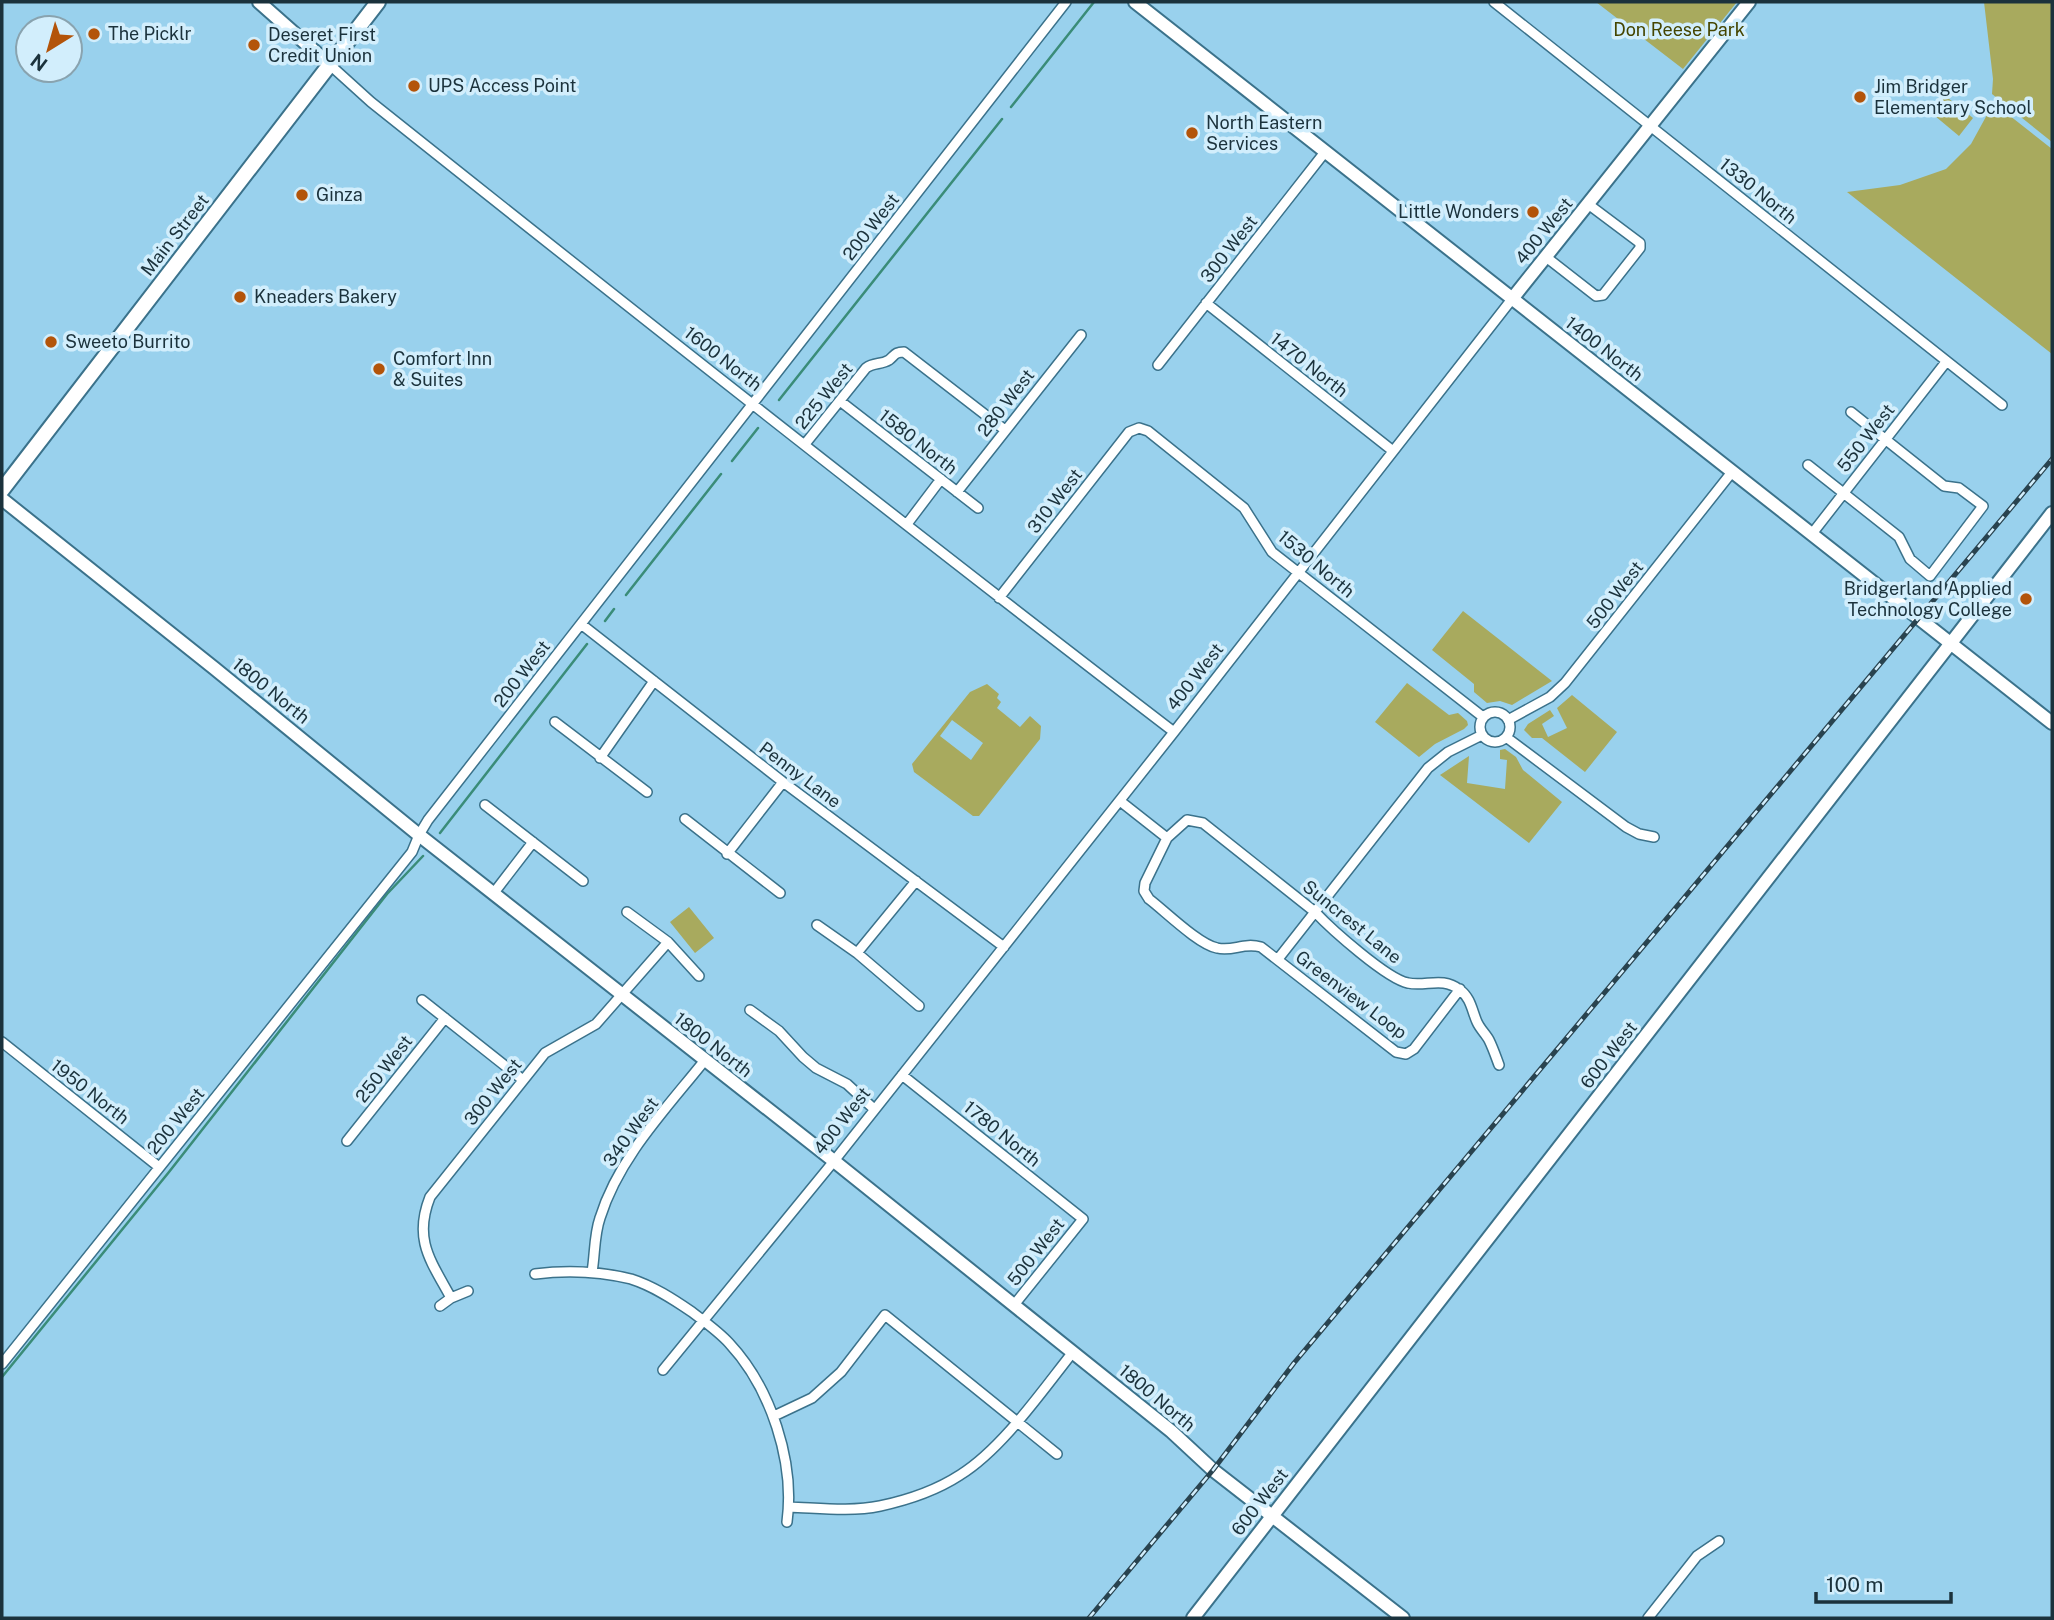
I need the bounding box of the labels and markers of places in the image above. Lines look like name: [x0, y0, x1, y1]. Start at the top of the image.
place label: The Picklr: [108, 23, 192, 44]
place label: Deseret First Credit Union: [268, 24, 376, 66]
marker: The Picklr: [86, 26, 102, 42]
marker: Deseret First Credit Union: [246, 37, 262, 53]
place label: UPS Access Point: [428, 75, 576, 96]
place label: Jim Bridger Elementary School: [1874, 76, 2032, 118]
marker: UPS Access Point: [406, 78, 422, 94]
marker: Jim Bridger Elementary School: [1852, 89, 1868, 105]
place label: North Eastern Services: [1206, 112, 1322, 154]
marker: North Eastern Services: [1184, 125, 1200, 141]
place label: Ginza: [316, 184, 363, 205]
marker: Ginza: [294, 187, 310, 203]
place label: Little Wonders: [1398, 201, 1519, 222]
marker: Little Wonders: [1525, 204, 1541, 220]
place label: Kneaders Bakery: [254, 286, 397, 307]
marker: Kneaders Bakery: [232, 289, 248, 305]
place label: Sweeto Burrito: [65, 331, 190, 352]
marker: Sweeto Burrito: [43, 334, 59, 350]
place label: Comfort Inn & Suites: [393, 348, 492, 390]
marker: Comfort Inn & Suites: [371, 361, 387, 377]
place label: Bridgerland Applied Technology College: [1844, 578, 2012, 620]
marker: Bridgerland Applied Technology College: [2018, 591, 2034, 607]

